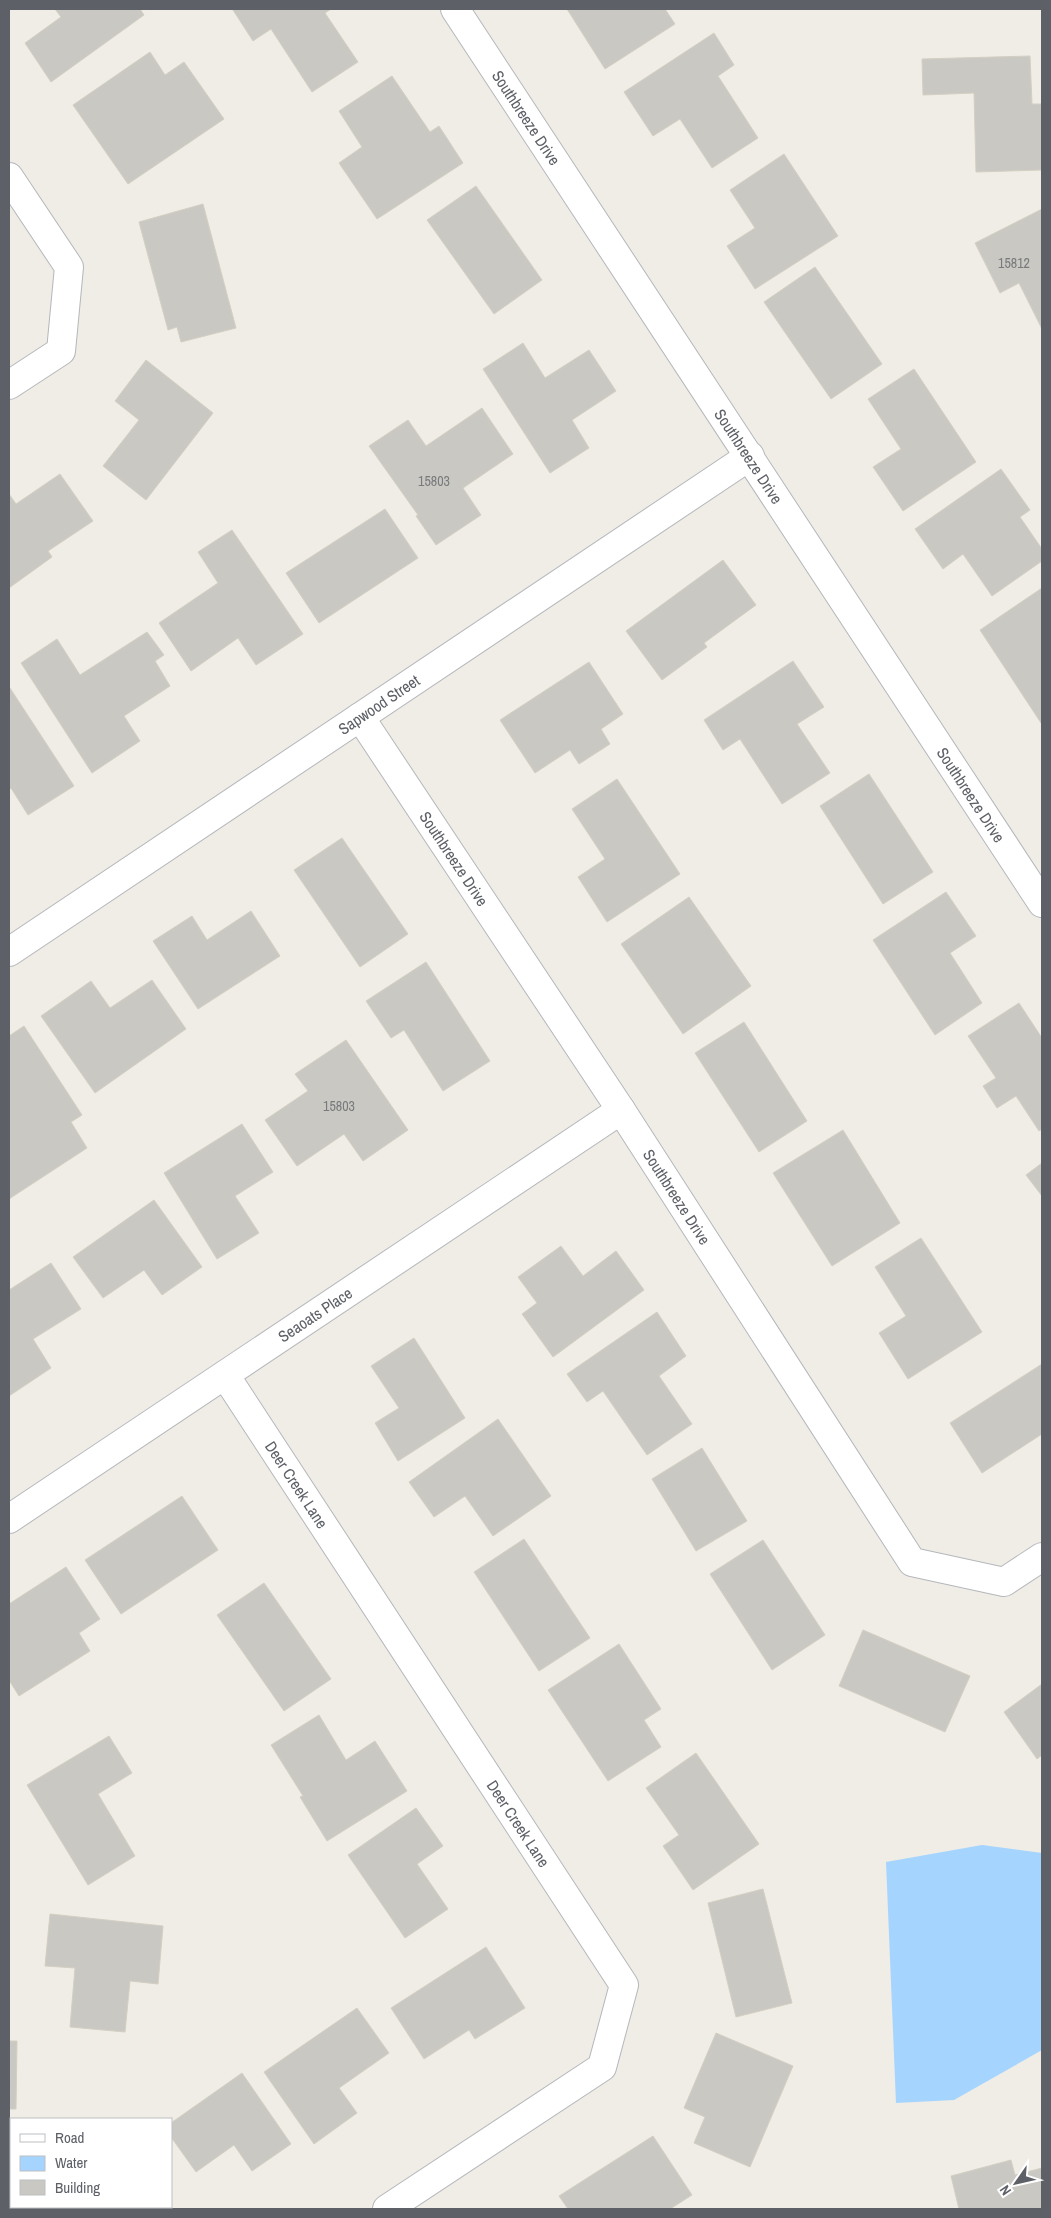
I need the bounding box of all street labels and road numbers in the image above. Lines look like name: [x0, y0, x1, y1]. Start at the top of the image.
street label: Southbreeze Drive: [487, 66, 566, 169]
street label: Southbreeze Drive: [709, 404, 788, 508]
street label: Sapwood Street: [334, 669, 424, 740]
street label: Southbreeze Drive: [932, 743, 1010, 847]
street label: Southbreeze Drive: [415, 807, 493, 910]
street label: Southbreeze Drive: [638, 1145, 716, 1249]
street label: Seaoats Place: [274, 1282, 356, 1347]
street label: Deer Creek Lane: [260, 1437, 333, 1532]
street label: Deer Creek Lane: [482, 1776, 555, 1871]

